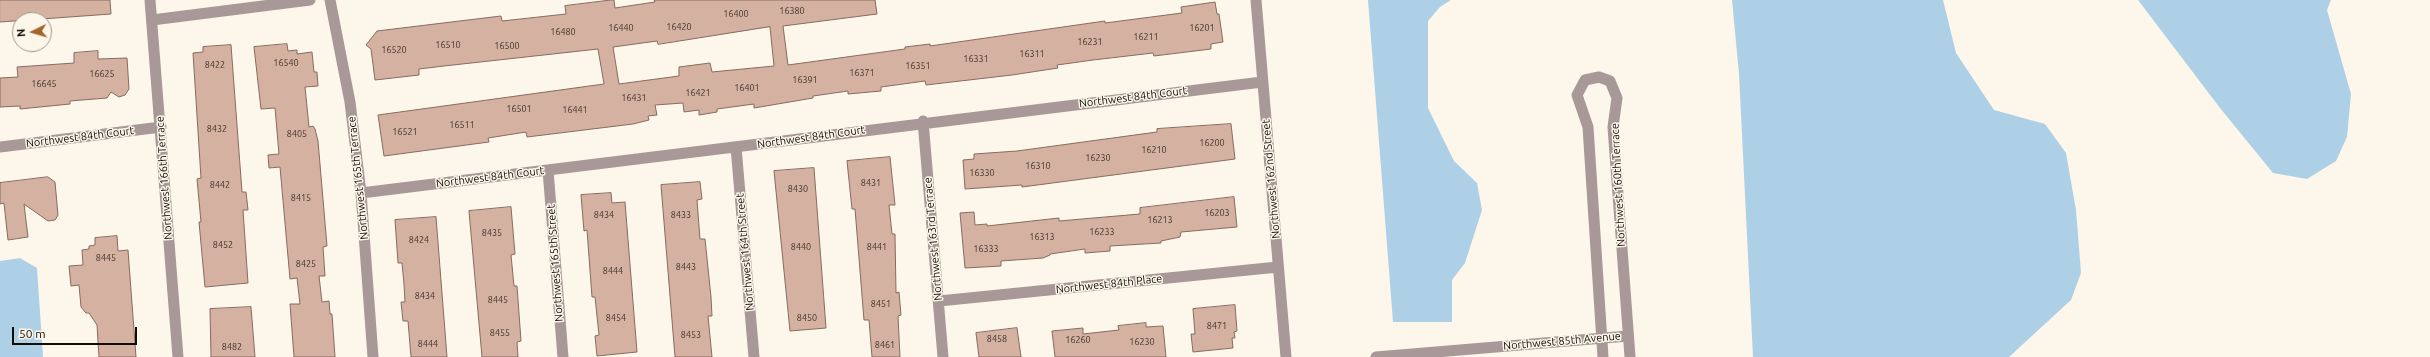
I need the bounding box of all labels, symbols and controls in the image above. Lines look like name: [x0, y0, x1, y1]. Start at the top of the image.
house number: 16380: [779, 6, 805, 16]
house number: 16400: [723, 9, 749, 19]
north arrow: [12, 12, 52, 52]
house number: 16420: [666, 22, 692, 32]
house number: 16440: [608, 23, 634, 33]
house number: 16201: [1189, 23, 1215, 33]
house number: 16480: [550, 27, 576, 37]
text: N: [15, 28, 27, 38]
house number: 16211: [1133, 32, 1159, 42]
house number: 16231: [1077, 37, 1103, 47]
house number: 16510: [435, 40, 461, 50]
house number: 16500: [494, 41, 520, 51]
house number: 16520: [381, 45, 407, 55]
house number: 16311: [1019, 49, 1045, 59]
house number: 16331: [963, 54, 989, 64]
house number: 16540: [273, 58, 299, 68]
house number: 8422: [205, 60, 225, 70]
house number: 16351: [905, 61, 931, 71]
house number: 16371: [849, 68, 875, 78]
house number: 16625: [89, 69, 115, 79]
house number: 16391: [792, 75, 818, 85]
house number: 16645: [31, 79, 57, 89]
house number: 16401: [734, 83, 760, 93]
street label: Northwest 84th Court: [1078, 84, 1188, 110]
house number: 16421: [685, 88, 711, 98]
house number: 16431: [621, 93, 647, 103]
house number: 16501: [506, 104, 532, 114]
house number: 16441: [562, 105, 588, 115]
street label: Northwest 166th Terrace: [153, 116, 175, 240]
street label: Northwest 165th Terrace: [345, 116, 371, 240]
street label: Northwest 162nd Street: [1259, 119, 1283, 239]
house number: 16511: [449, 120, 475, 130]
street label: Northwest 84th Court: [756, 123, 866, 151]
street label: Northwest 160th Terrace: [1608, 123, 1628, 247]
street label: Northwest 84th Court: [25, 124, 135, 150]
house number: 8432: [207, 124, 227, 134]
house number: 16521: [392, 127, 418, 137]
house number: 8405: [287, 129, 307, 139]
house number: 16200: [1199, 138, 1225, 148]
house number: 16210: [1141, 145, 1167, 155]
house number: 16230: [1085, 153, 1111, 163]
house number: 16310: [1025, 161, 1051, 171]
street label: Northwest 84th Court: [435, 164, 545, 190]
house number: 16330: [969, 168, 995, 178]
street label: Northwest 163rd Terrace: [921, 177, 945, 301]
house number: 8431: [861, 178, 881, 188]
house number: 8442: [210, 180, 230, 190]
house number: 8430: [788, 184, 808, 194]
house number: 8415: [291, 193, 311, 203]
street label: Northwest 164th Street: [733, 193, 757, 311]
street label: Northwest 165th Street: [544, 204, 566, 322]
house number: 16203: [1204, 208, 1230, 218]
house number: 8434: [594, 210, 614, 220]
house number: 8433: [671, 210, 691, 220]
house number: 16213: [1147, 215, 1173, 225]
house number: 16233: [1089, 227, 1115, 237]
house number: 8435: [482, 228, 502, 238]
house number: 16313: [1029, 232, 1055, 242]
house number: 8424: [409, 235, 429, 245]
house number: 8452: [213, 240, 233, 250]
house number: 8440: [791, 242, 811, 252]
house number: 8441: [867, 242, 887, 252]
house number: 16333: [973, 244, 999, 254]
house number: 8445: [96, 253, 116, 263]
house number: 8425: [296, 259, 316, 269]
house number: 8443: [676, 262, 696, 272]
house number: 8444: [603, 266, 623, 276]
street label: Northwest 84th Place: [1055, 272, 1163, 296]
house number: 8434: [415, 291, 435, 301]
house number: 8445: [488, 295, 508, 305]
house number: 8451: [871, 299, 891, 309]
house number: 8454: [606, 313, 626, 323]
house number: 8450: [797, 313, 817, 323]
scale bar: [14, 319, 139, 345]
house number: 8471: [1207, 321, 1227, 331]
text: 50 m: [19, 327, 46, 340]
house number: 8455: [490, 328, 510, 338]
street label: Northwest 85th Avenue: [1503, 329, 1621, 353]
house number: 8453: [681, 330, 701, 340]
house number: 8458: [987, 334, 1007, 344]
house number: 16260: [1065, 335, 1091, 345]
house number: 16230: [1129, 337, 1155, 347]
house number: 8444: [418, 339, 438, 349]
house number: 8461: [875, 340, 895, 350]
house number: 8482: [222, 342, 242, 352]

